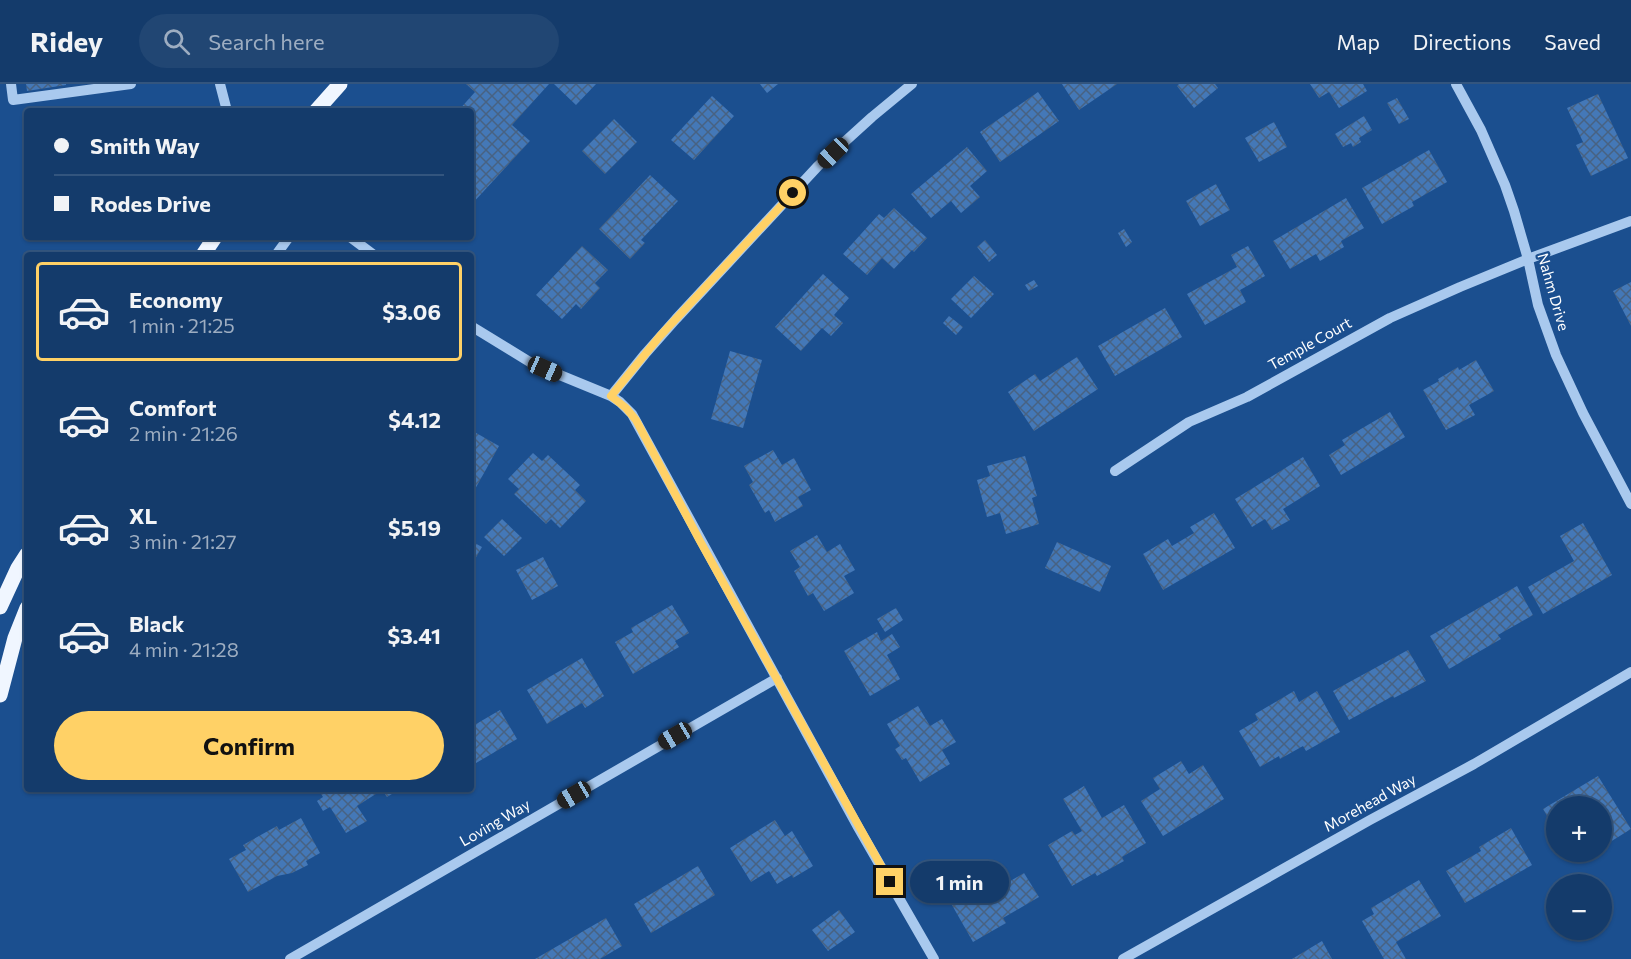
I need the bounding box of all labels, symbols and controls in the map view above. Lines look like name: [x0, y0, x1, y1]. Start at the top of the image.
search box: [139, 14, 559, 68]
text: Ridey: [30, 24, 103, 58]
icon: search: [160, 25, 193, 58]
text: Search here: [208, 28, 325, 55]
text: Map: [1337, 29, 1380, 54]
text: Directions: [1413, 29, 1511, 54]
text: Saved: [1544, 29, 1601, 54]
text: Smith Way: [90, 132, 200, 159]
car: [814, 134, 852, 172]
route start: [779, 179, 806, 206]
text: Rodes Drive: [90, 190, 211, 217]
street label: Nahm Drive: [1534, 251, 1574, 333]
icon: car: [57, 285, 111, 339]
text: Economy: [129, 286, 223, 313]
text: $3.06: [382, 298, 441, 325]
text: 1 min · 21:25: [129, 313, 235, 337]
street label: Temple Court: [1265, 313, 1354, 373]
car: [525, 353, 565, 385]
icon: car: [57, 393, 111, 447]
text: Comfort: [129, 394, 217, 421]
text: $4.12: [388, 406, 441, 433]
text: 2 min · 21:26: [129, 421, 238, 445]
icon: car: [57, 501, 111, 555]
text: XL: [129, 502, 157, 529]
text: $5.19: [388, 514, 441, 541]
text: 3 min · 21:27: [129, 529, 237, 553]
icon: car: [57, 609, 111, 663]
text: Black: [129, 610, 184, 637]
text: $3.41: [387, 622, 441, 649]
text: 4 min · 21:28: [129, 637, 239, 661]
button: Confirm: [54, 711, 444, 780]
car: [655, 719, 695, 753]
street label: Morehead Way: [1320, 769, 1419, 835]
car: [554, 778, 594, 812]
street label: Loving Way: [456, 795, 533, 850]
map controls: [1546, 796, 1612, 940]
button: +: [1546, 796, 1612, 862]
callout: 1 min: [911, 861, 1010, 903]
route end: [876, 868, 903, 895]
text: 1 min: [936, 870, 983, 894]
button: −: [1546, 874, 1612, 940]

